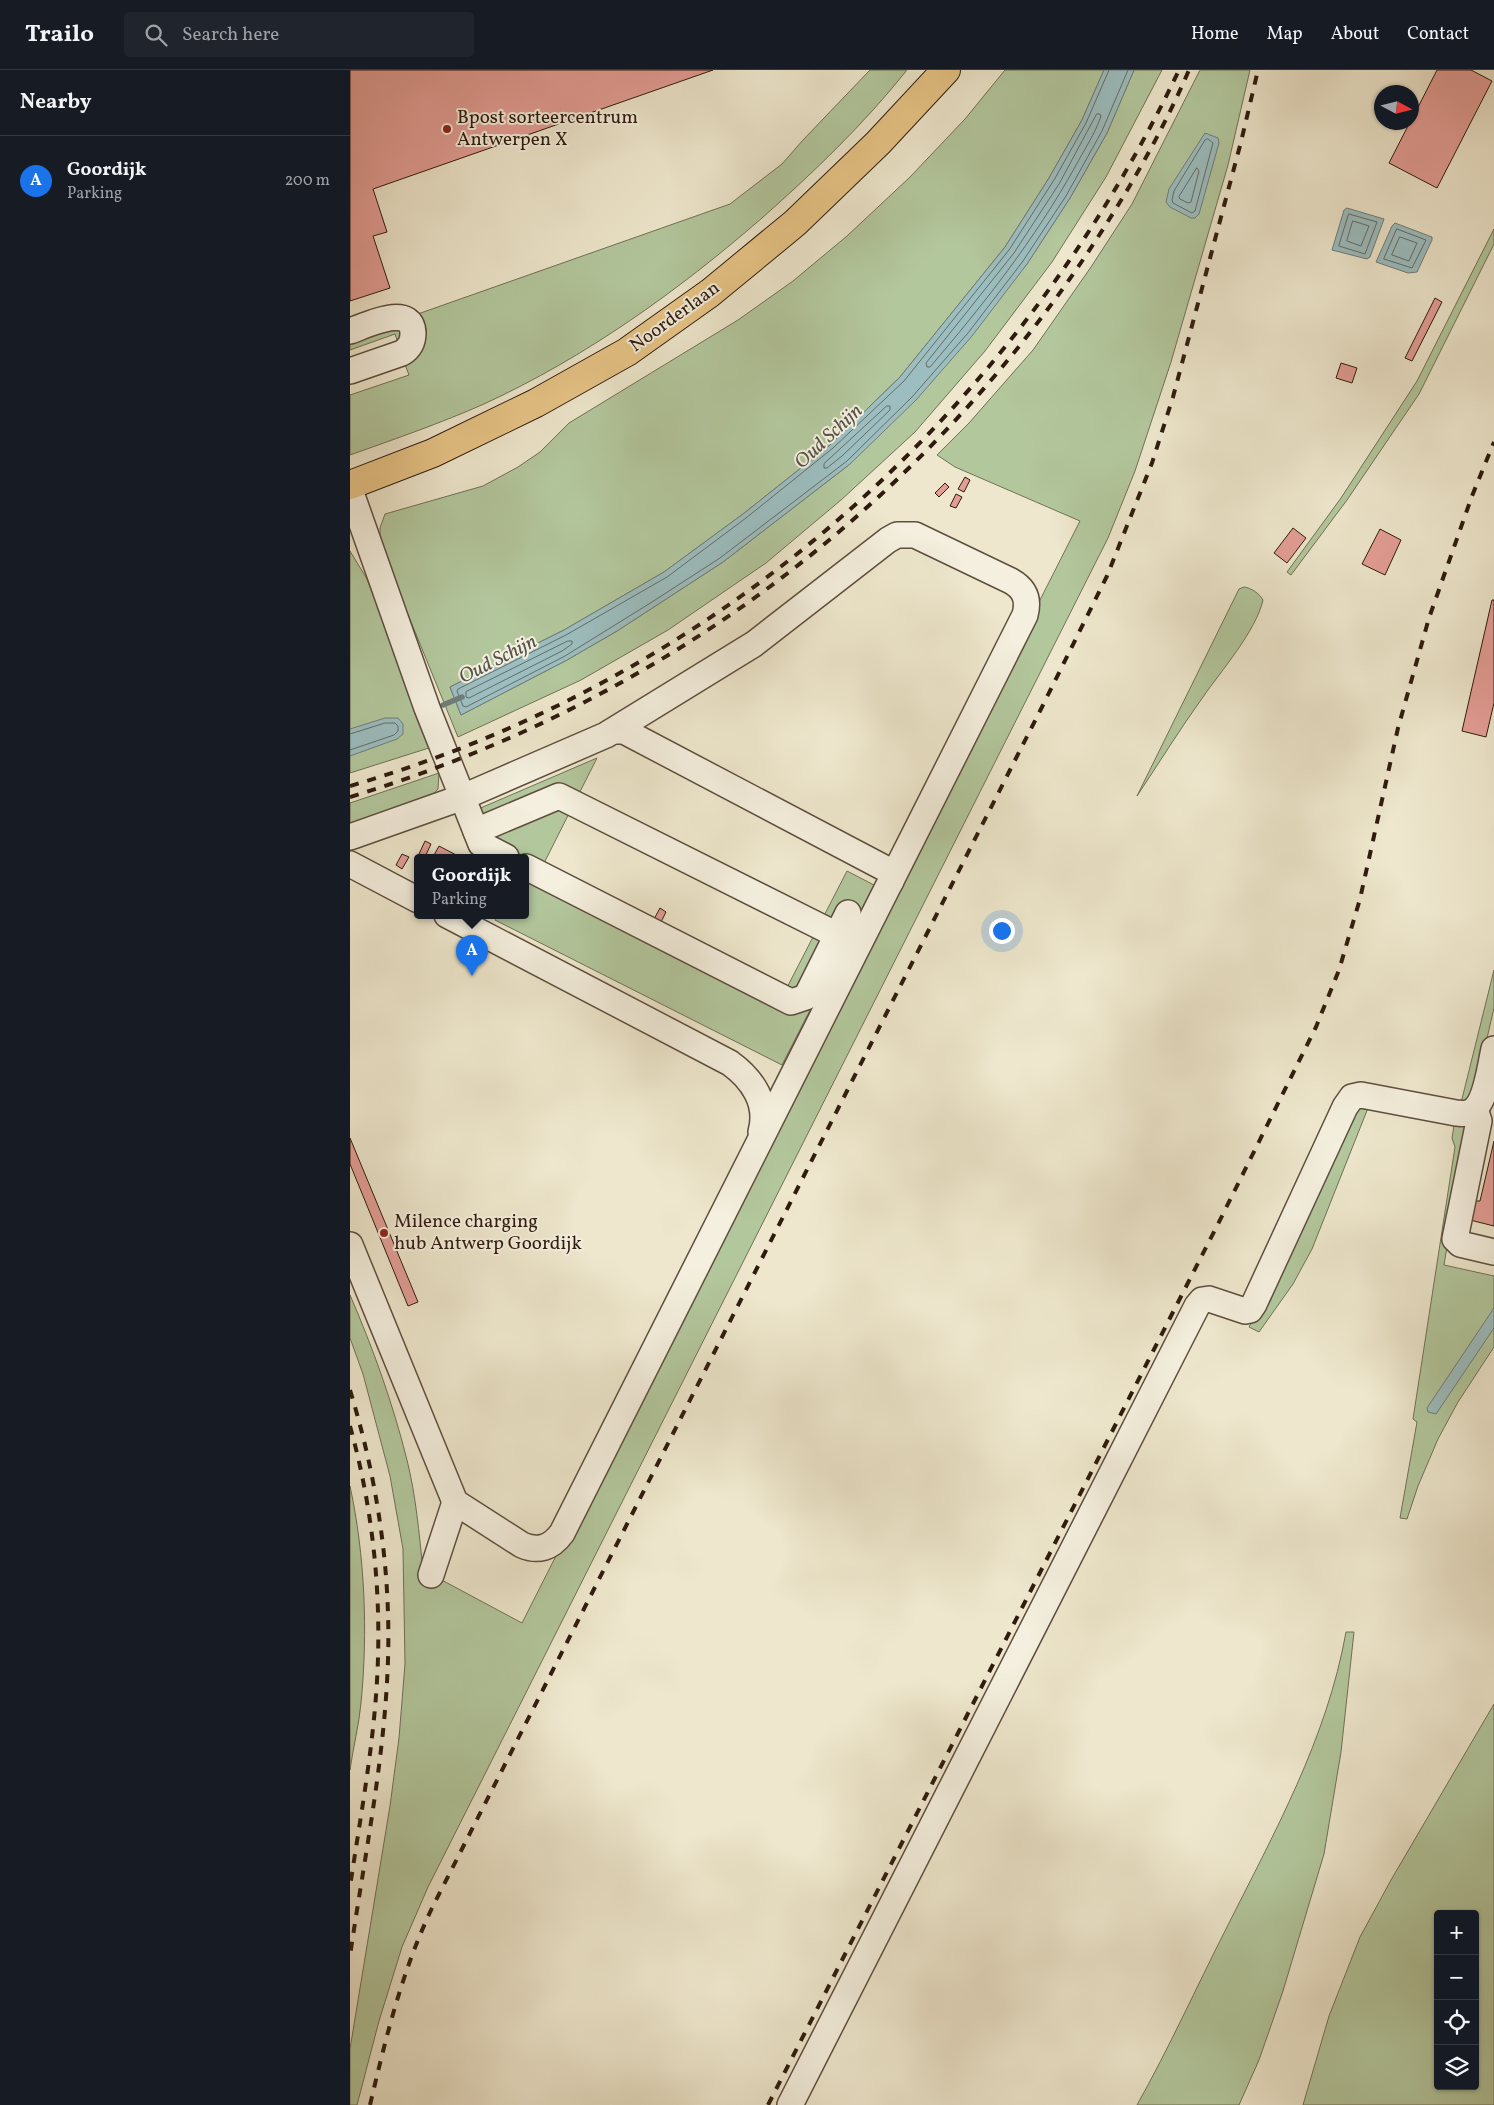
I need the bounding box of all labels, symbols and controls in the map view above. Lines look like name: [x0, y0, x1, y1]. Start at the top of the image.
search box: [124, 12, 474, 57]
text: Trailo: [25, 18, 94, 52]
icon: search: [142, 21, 170, 49]
text: Search here: [182, 22, 279, 48]
text: Home: [1191, 22, 1239, 47]
text: Map: [1267, 22, 1303, 47]
text: About: [1331, 22, 1379, 47]
text: Contact: [1407, 22, 1469, 47]
north arrow: [1374, 85, 1419, 130]
text: Nearby: [20, 88, 91, 117]
place label: Bpost sorteercentrum Antwerpen X: [457, 105, 638, 153]
marker: Bpost sorteercentrum Antwerpen X: [441, 123, 453, 135]
text: Goordijk: [67, 157, 146, 183]
text: A: [30, 170, 42, 192]
text: 200 m: [285, 170, 330, 192]
text: Parking: [67, 183, 122, 205]
street label: Noorderlaan: [625, 275, 725, 359]
water label: Oud Schijn: [789, 398, 869, 476]
water label: Oud Schijn: [454, 628, 542, 692]
popup: [414, 854, 529, 919]
text: Goordijk: [432, 863, 511, 889]
text: Parking: [432, 889, 487, 911]
your location: [989, 918, 1015, 944]
pin: A: [456, 935, 488, 976]
place label: Milence charging hub Antwerp Goordijk: [394, 1209, 582, 1257]
marker: Milence charging hub Antwerp Goordijk: [378, 1227, 390, 1239]
map controls: [1434, 1910, 1479, 2090]
button: +: [1434, 1910, 1479, 1955]
button: −: [1434, 1955, 1479, 2000]
button: locate: [1434, 2000, 1479, 2045]
button: layers: [1434, 2045, 1479, 2090]

